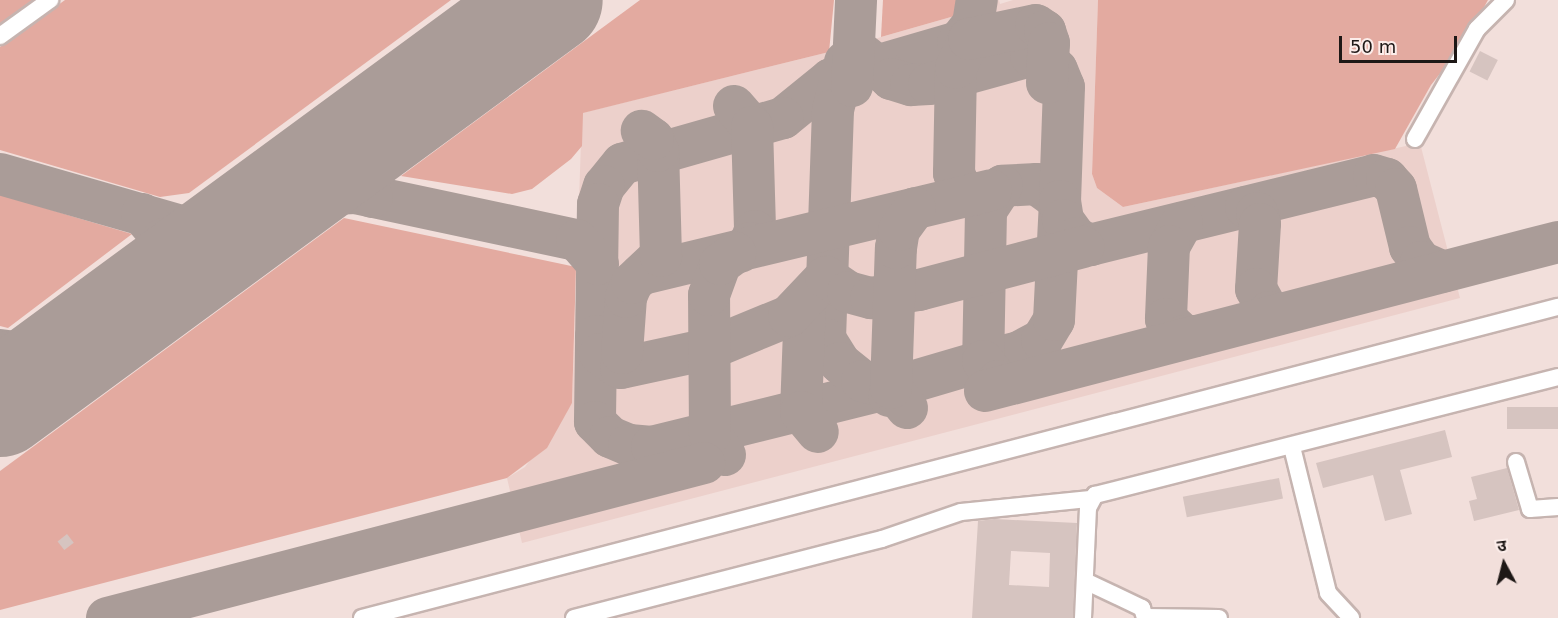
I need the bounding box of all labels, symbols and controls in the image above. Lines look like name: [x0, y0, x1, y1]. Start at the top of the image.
scale bar: [1342, 24, 1460, 62]
text: 50 m: [1350, 36, 1396, 57]
north arrow: [1474, 534, 1534, 594]
text: उ: [1496, 536, 1508, 556]

